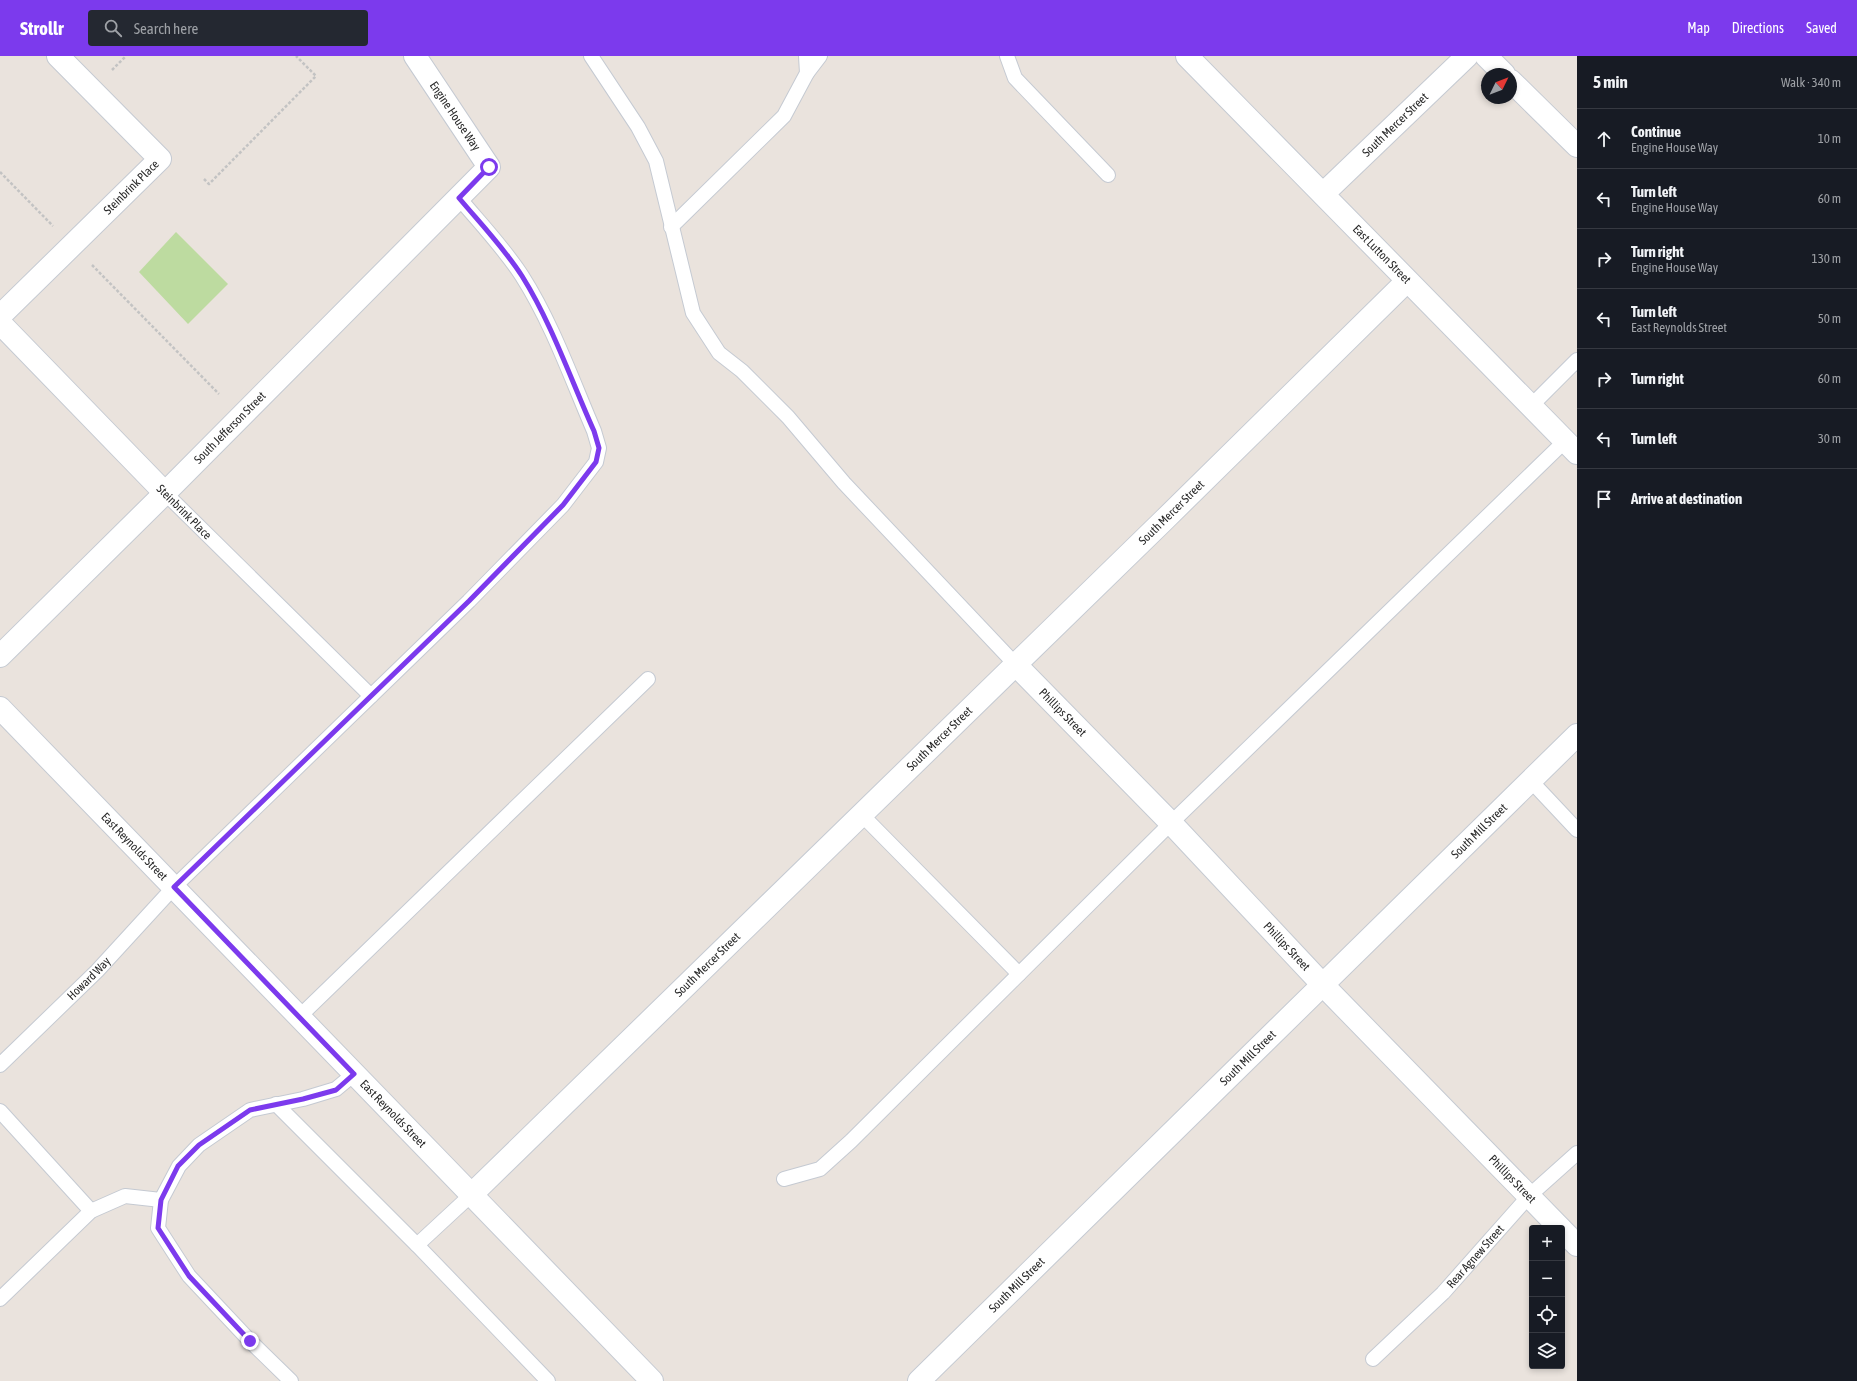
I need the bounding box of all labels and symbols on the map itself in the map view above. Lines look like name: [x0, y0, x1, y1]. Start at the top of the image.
north arrow: [1481, 68, 1517, 104]
street label: Engine House Way: [427, 79, 483, 153]
street label: South Mercer Street: [1359, 90, 1431, 160]
street label: Steinbrink Place: [101, 157, 162, 217]
route start: [480, 158, 498, 176]
street label: East Lutton Street: [1350, 222, 1414, 287]
street label: South Jefferson Street: [191, 388, 269, 467]
street label: South Mercer Street: [1136, 477, 1207, 548]
street label: Steinbrink Place: [154, 482, 214, 542]
street label: Phillips Street: [1036, 686, 1090, 740]
street label: South Mercer Street: [904, 703, 976, 774]
street label: South Mill Street: [1448, 800, 1510, 861]
street label: East Reynolds Street: [98, 810, 171, 884]
street label: Phillips Street: [1261, 919, 1313, 974]
street label: South Mercer Street: [672, 929, 743, 1000]
street label: Howard Way: [64, 954, 113, 1003]
street label: South Mill Street: [1217, 1027, 1279, 1088]
street label: East Reynolds Street: [357, 1077, 429, 1151]
street label: Phillips Street: [1486, 1152, 1539, 1206]
street label: Rear Agnew Street: [1444, 1222, 1507, 1291]
street label: South Mill Street: [986, 1254, 1048, 1315]
route end: [241, 1332, 259, 1350]

